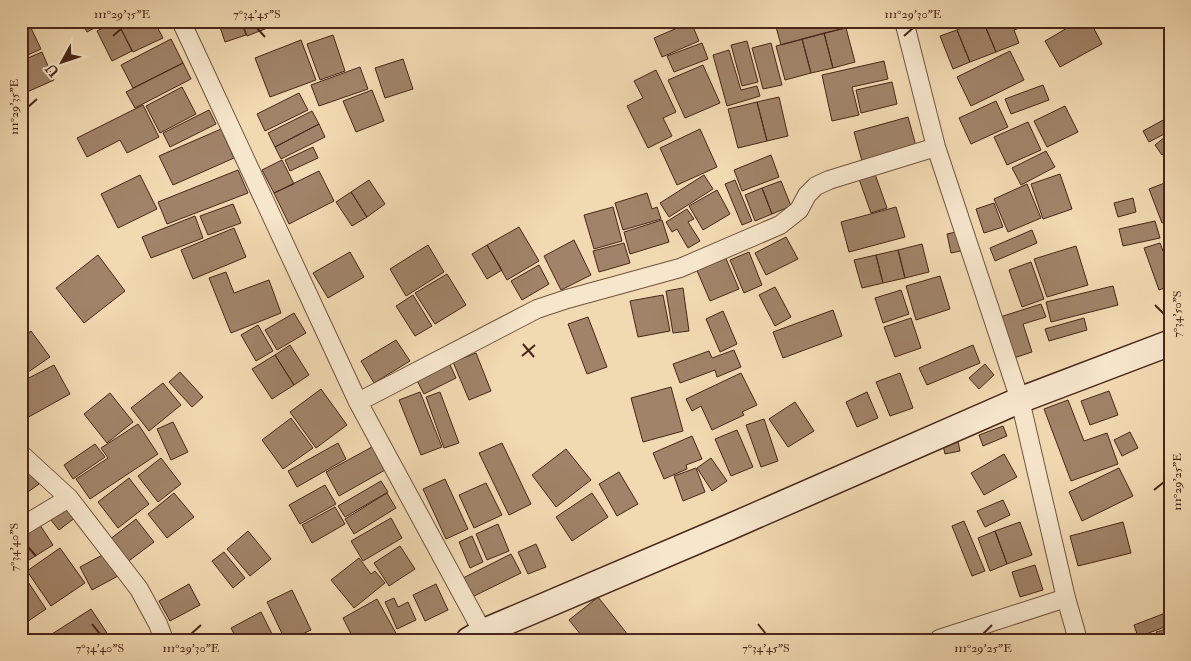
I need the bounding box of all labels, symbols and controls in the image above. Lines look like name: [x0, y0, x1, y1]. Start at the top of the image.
text: 111°29'35"E: [94, 7, 150, 22]
text: 7°34'45"S: [233, 7, 281, 22]
text: 111°29'30"E: [884, 7, 942, 22]
north arrow: [38, 38, 88, 88]
text: U: [42, 60, 63, 80]
text: 111°29'35"E: [7, 79, 22, 135]
text: 7°34'50"S: [1170, 290, 1185, 338]
text: 111°29'25"E: [1170, 453, 1185, 511]
text: 7°34'40"S: [7, 523, 22, 571]
text: 7°34'40"S: [76, 641, 124, 656]
text: 111°29'30"E: [162, 641, 220, 656]
text: 7°34'45"S: [742, 641, 790, 656]
text: 111°29'25"E: [954, 641, 1012, 656]

